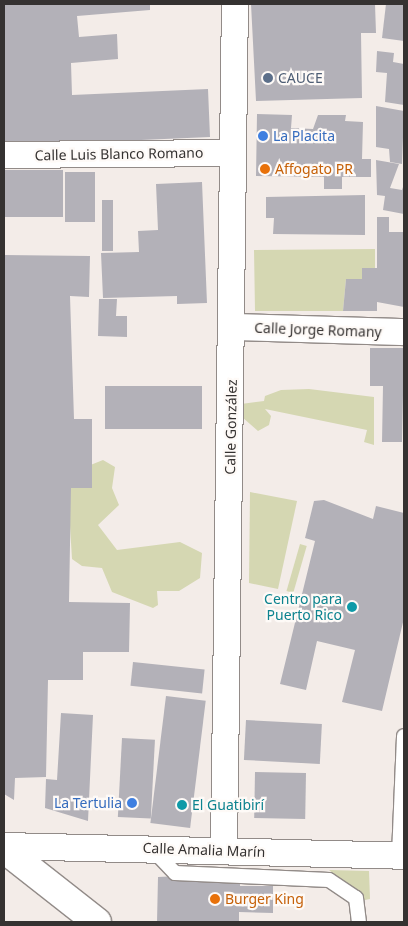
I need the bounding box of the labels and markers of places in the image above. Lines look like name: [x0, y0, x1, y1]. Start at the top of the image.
place label: CAUCE: [278, 70, 323, 86]
marker: CAUCE: [262, 72, 274, 84]
place label: La Placita: [273, 128, 335, 144]
marker: La Placita: [257, 130, 269, 142]
place label: Affogato PR: [275, 161, 353, 177]
marker: Affogato PR: [259, 163, 271, 175]
place label: Centro para Puerto Rico: [264, 591, 342, 624]
marker: Centro para Puerto Rico: [346, 601, 358, 613]
place label: La Tertulia: [54, 795, 122, 811]
marker: La Tertulia: [126, 797, 138, 809]
place label: El Guatibirí: [192, 797, 264, 813]
marker: El Guatibirí: [176, 799, 188, 811]
place label: Burger King: [225, 891, 304, 907]
marker: Burger King: [209, 893, 221, 905]

